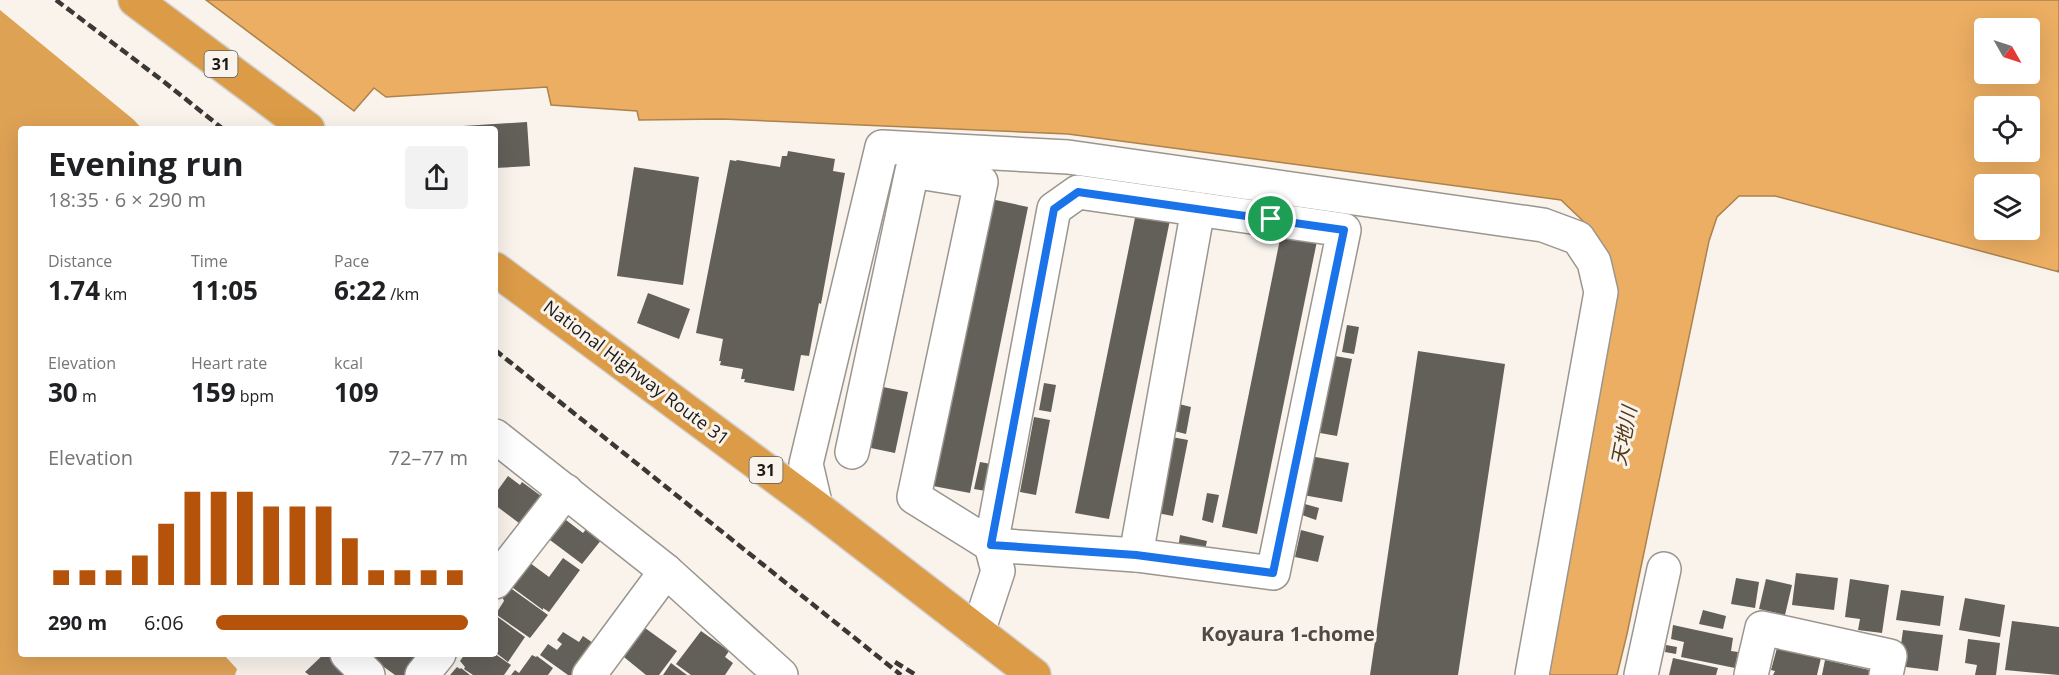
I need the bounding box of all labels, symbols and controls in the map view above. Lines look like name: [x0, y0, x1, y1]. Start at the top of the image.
north arrow: [1974, 18, 2040, 84]
map controls: [1974, 18, 2040, 240]
road number: 31: [204, 51, 238, 77]
button: locate: [1974, 96, 2040, 162]
text: Evening run: [48, 141, 244, 186]
button: share: [405, 146, 468, 209]
button: layers: [1974, 174, 2040, 240]
text: 18:35 · 6 × 290 m: [48, 186, 206, 213]
pin: [1245, 193, 1296, 244]
icon: arrive: [1254, 202, 1287, 235]
text: Distance: [48, 250, 112, 272]
text: Time: [191, 250, 228, 272]
text: Pace: [334, 250, 369, 272]
text: 1.74: [48, 272, 100, 308]
text: 11:05: [191, 272, 258, 308]
text: 6:22: [334, 272, 386, 308]
text: km: [100, 283, 127, 305]
text: /km: [386, 283, 419, 305]
street label: National Highway Route 31: [539, 294, 734, 450]
text: Elevation: [48, 352, 116, 374]
text: Heart rate: [191, 352, 267, 374]
text: kcal: [334, 352, 363, 374]
text: 30: [48, 374, 78, 410]
text: 159: [191, 374, 236, 410]
text: 109: [334, 374, 379, 410]
text: m: [78, 385, 97, 407]
text: bpm: [236, 385, 274, 407]
water label: 天地川: [1605, 402, 1643, 468]
text: Elevation: [48, 444, 133, 471]
text: 72–77 m: [389, 444, 468, 471]
road number: 31: [750, 457, 783, 483]
text: 290 m: [48, 609, 107, 636]
text: 6:06: [144, 609, 184, 636]
district label: Koyaura 1-chome: [1201, 620, 1375, 647]

